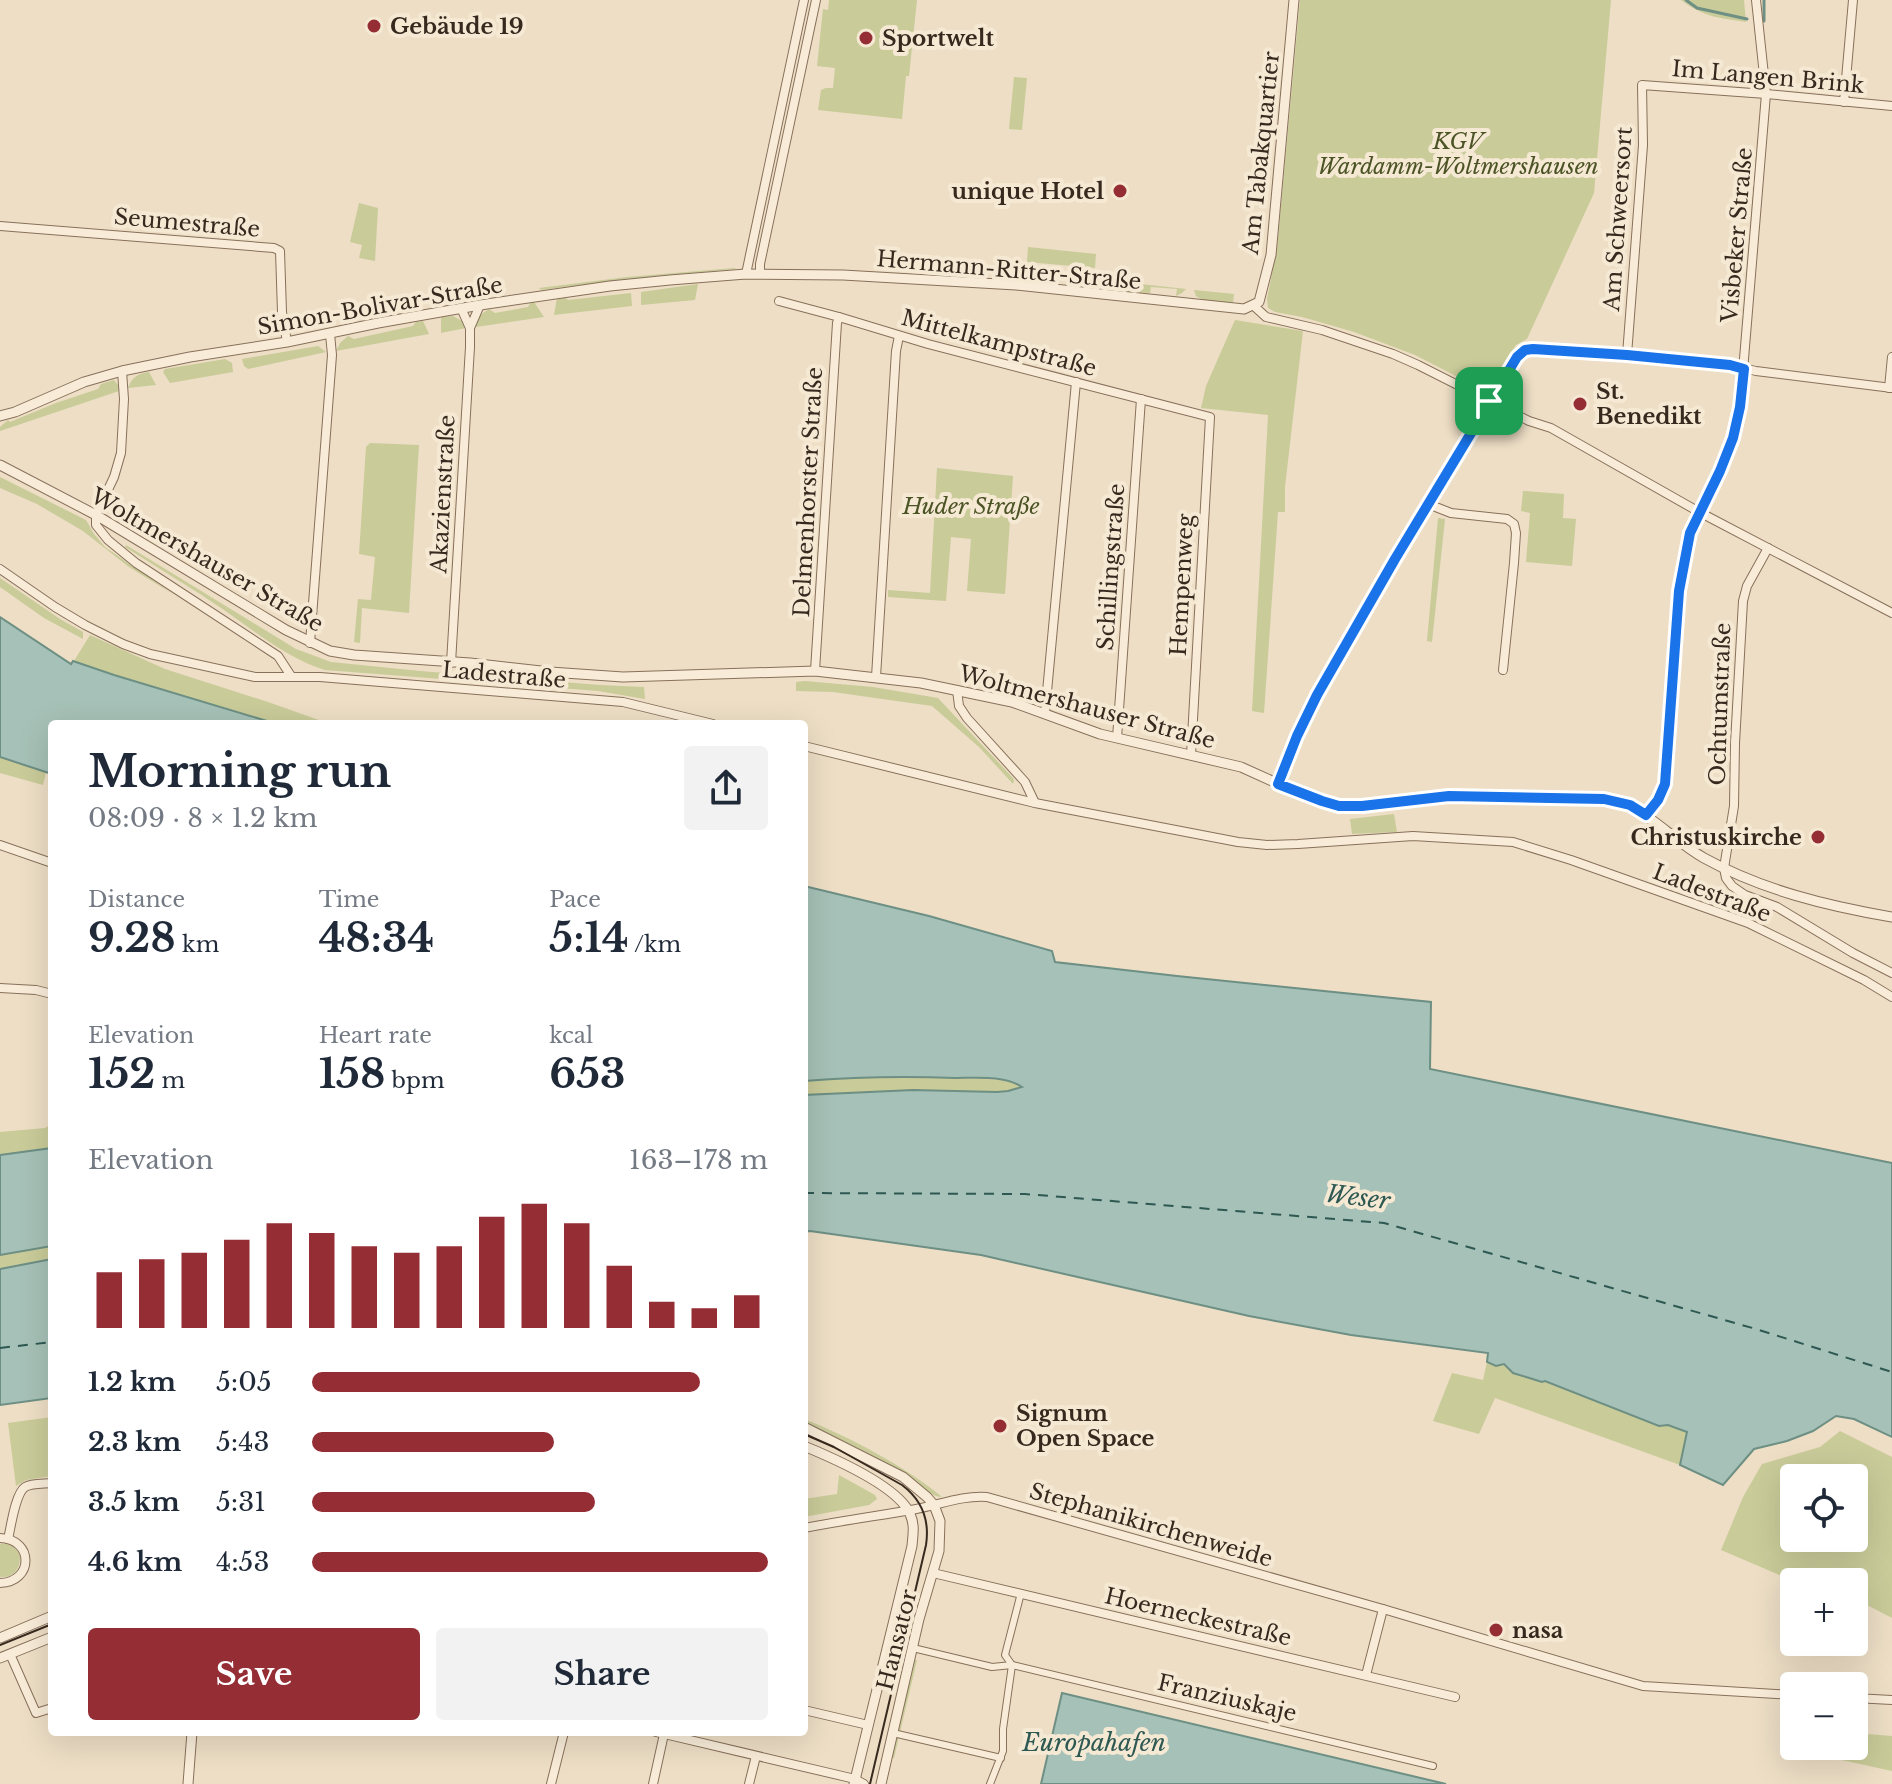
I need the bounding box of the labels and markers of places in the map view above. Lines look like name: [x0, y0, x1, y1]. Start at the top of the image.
place label: Gebäude 19: [390, 13, 524, 40]
marker: Gebäude 19: [365, 17, 383, 35]
place label: Sportwelt: [882, 25, 995, 52]
marker: Sportwelt: [857, 29, 875, 47]
place label: unique Hotel: [951, 178, 1104, 205]
marker: unique Hotel: [1111, 182, 1129, 200]
pin: [1455, 367, 1523, 435]
place label: St. Benedikt: [1596, 378, 1702, 430]
marker: St. Benedikt: [1571, 395, 1589, 413]
place label: Christuskirche: [1630, 824, 1802, 851]
marker: Christuskirche: [1809, 828, 1827, 846]
place label: Signum Open Space: [1016, 1400, 1155, 1452]
marker: Signum Open Space: [991, 1417, 1009, 1435]
place label: nasa: [1512, 1617, 1564, 1644]
marker: nasa: [1487, 1621, 1505, 1639]

